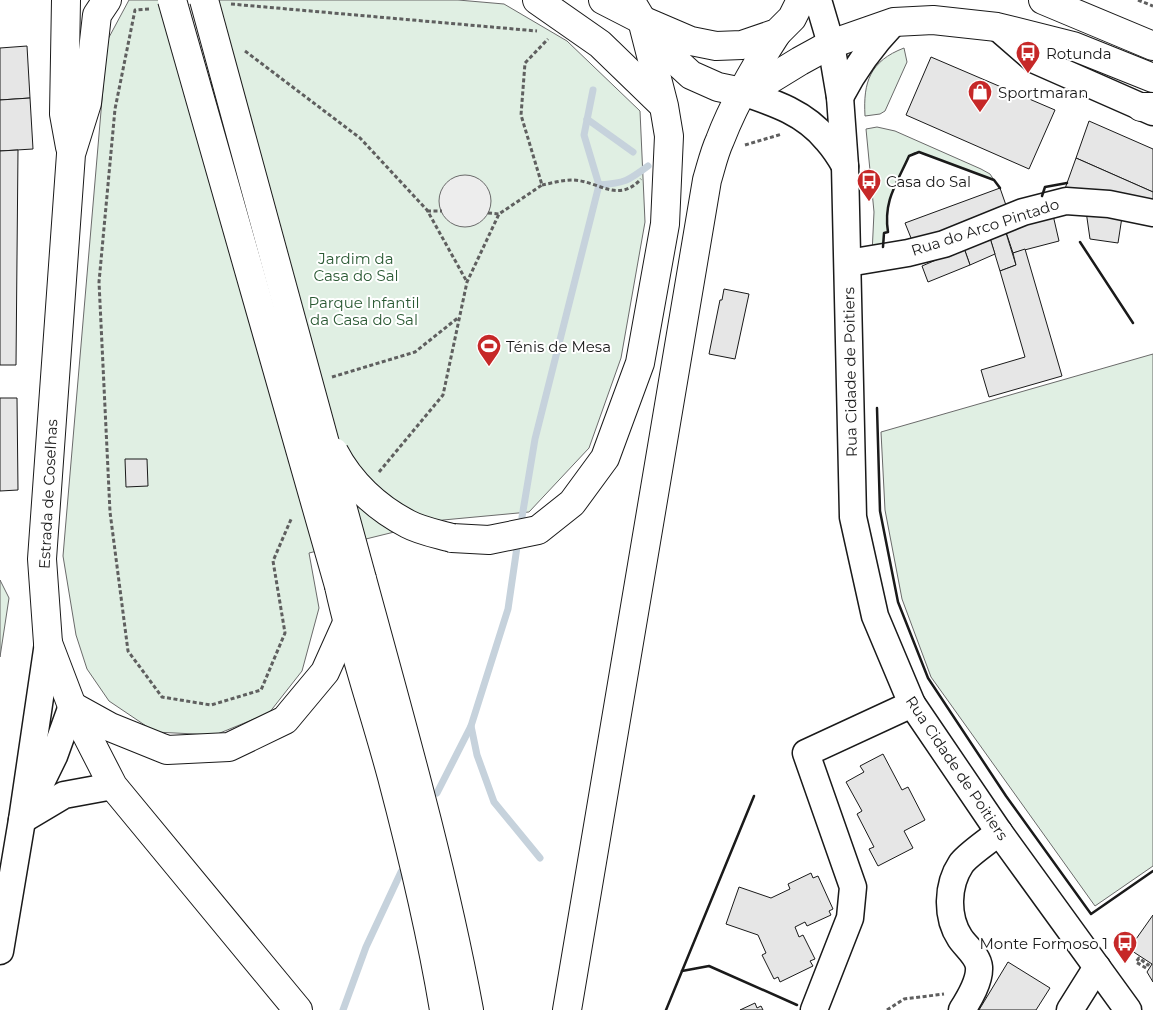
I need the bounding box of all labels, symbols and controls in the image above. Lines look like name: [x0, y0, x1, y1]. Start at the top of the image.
bus stop icon: Rotunda: [1015, 40, 1041, 74]
place label: Rotunda: [1046, 44, 1112, 63]
shop icon: Sportmaran: [967, 79, 993, 113]
place label: Sportmaran: [998, 83, 1088, 102]
bus stop icon: Casa do Sal: [856, 168, 882, 202]
place label: Casa do Sal: [886, 172, 971, 191]
street label: Rua do Arco Pintado: [909, 194, 1061, 260]
park label: Jardim da Casa do Sal: [313, 249, 399, 285]
street label: Rua Cidade de Poitiers: [839, 287, 861, 457]
park label: Parque Infantil da Casa do Sal: [308, 293, 420, 329]
sports icon: Ténis de Mesa: [476, 333, 502, 367]
place label: Ténis de Mesa: [506, 337, 611, 356]
street label: Estrada de Coselhas: [35, 419, 61, 569]
street label: Rua Cidade de Poitiers: [902, 692, 1012, 844]
bus stop icon: Monte Formoso 1: [1112, 930, 1138, 964]
place label: Monte Formoso 1: [979, 934, 1108, 953]

